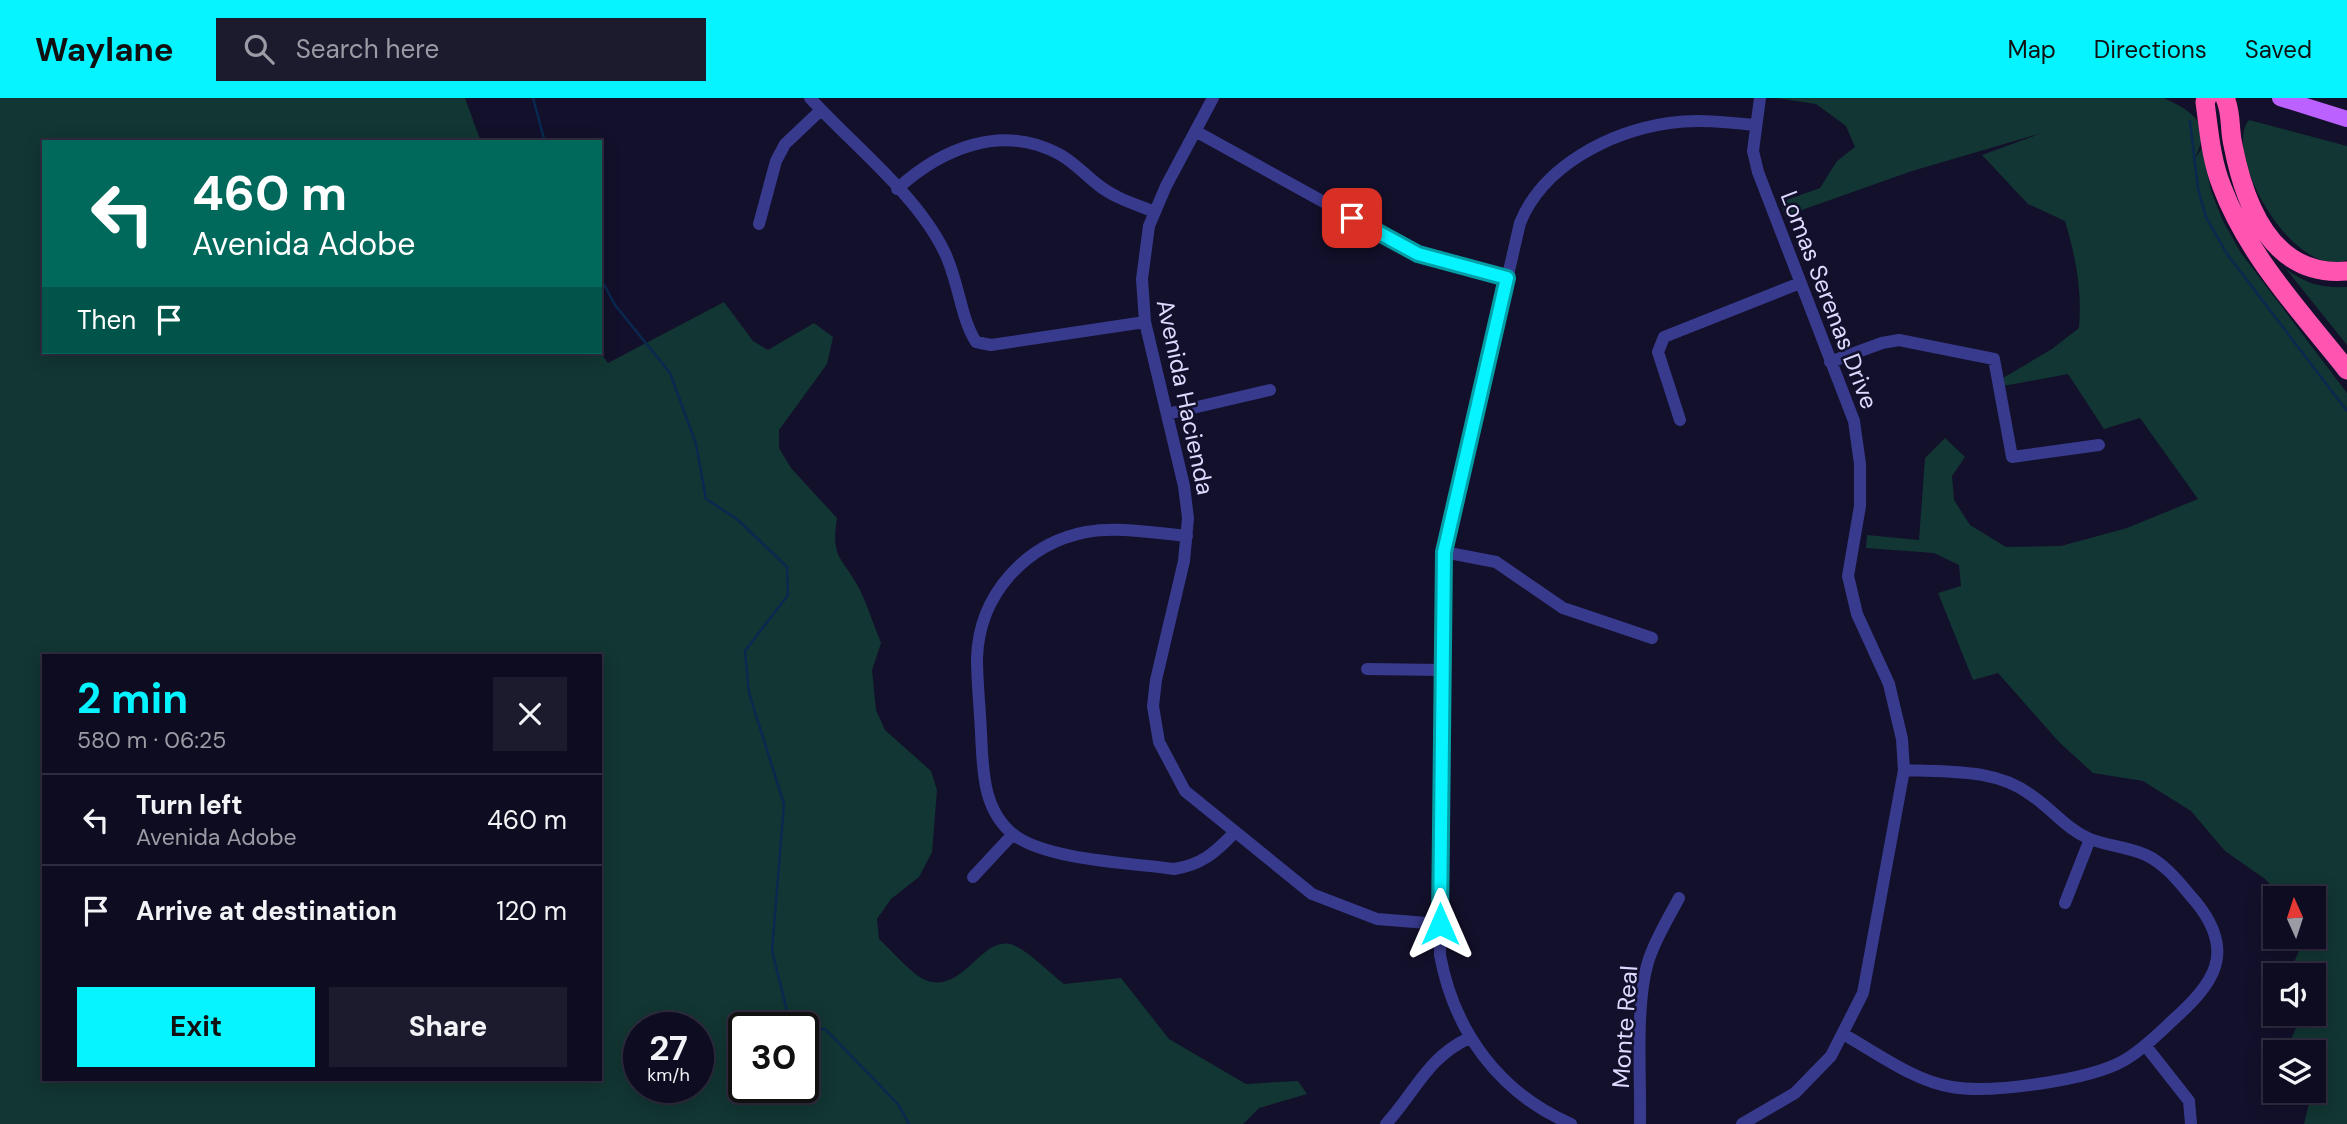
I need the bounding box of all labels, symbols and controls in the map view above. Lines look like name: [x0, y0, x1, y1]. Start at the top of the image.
search box: [216, 18, 706, 81]
text: Waylane: [35, 28, 174, 71]
icon: search: [240, 30, 278, 68]
text: Search here: [296, 32, 439, 66]
text: Map: [2008, 34, 2056, 65]
text: Directions: [2094, 34, 2207, 65]
text: Saved: [2245, 34, 2312, 65]
text: 460 m: [192, 161, 347, 225]
icon: left: [77, 168, 168, 259]
street label: Lomas Serenas Drive: [1774, 186, 1885, 413]
pin: [1322, 188, 1382, 248]
icon: arrive: [1333, 199, 1371, 237]
text: Avenida Adobe: [192, 223, 416, 265]
street label: Avenida Hacienda: [1150, 296, 1221, 497]
icon: arrive: [150, 301, 188, 339]
text: Then: [77, 303, 136, 337]
text: 2 min: [77, 671, 188, 726]
button: close: [493, 677, 567, 751]
text: 580 m · 06:25: [77, 725, 226, 755]
text: Turn left: [136, 788, 243, 822]
icon: left: [77, 801, 115, 839]
text: 460 m: [487, 803, 567, 837]
text: Avenida Adobe: [136, 822, 297, 852]
north arrow: [2263, 886, 2326, 948]
map controls: [2263, 886, 2326, 1103]
position arrow: [1403, 887, 1477, 961]
icon: arrive: [77, 892, 115, 930]
text: Arrive at destination: [136, 894, 397, 928]
text: 120 m: [496, 894, 567, 928]
button: sound: [2263, 963, 2326, 1026]
street label: Monte Real: [1605, 965, 1644, 1089]
button: Exit: [77, 987, 315, 1067]
button: Share: [329, 987, 567, 1067]
speed limit sign: 30: [728, 1012, 819, 1103]
text: 27: [649, 1025, 688, 1071]
button: layers: [2263, 1040, 2326, 1103]
text: km/h: [647, 1063, 690, 1087]

